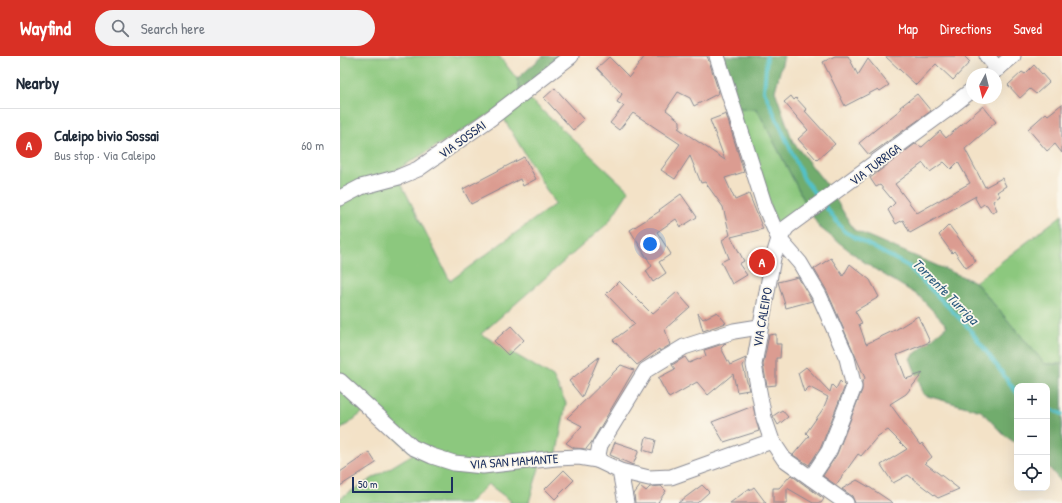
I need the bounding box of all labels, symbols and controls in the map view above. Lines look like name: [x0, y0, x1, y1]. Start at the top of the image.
search box: [95, 10, 375, 46]
text: Wayfind: [20, 15, 71, 41]
icon: search: [109, 17, 131, 39]
text: Search here: [141, 18, 205, 39]
text: Map: [898, 19, 918, 38]
text: Directions: [940, 19, 991, 38]
text: Saved: [1013, 19, 1042, 38]
north arrow: [966, 68, 1002, 104]
text: Nearby: [16, 71, 59, 94]
street label: VIA SOSSAI: [435, 116, 489, 162]
text: Caleipo bivio Sossai: [54, 125, 159, 146]
text: A: [26, 136, 32, 154]
text: 60 m: [301, 136, 324, 154]
street label: VIA TURRIGA: [845, 138, 905, 189]
text: Bus stop · Via Caleipo: [54, 146, 156, 164]
your location: [640, 234, 660, 254]
pin: A: [749, 247, 775, 277]
water label: Torrente Turriga: [908, 254, 984, 330]
street label: VIA CALEIPO: [748, 286, 776, 348]
map controls: [1014, 383, 1050, 491]
button: +: [1014, 383, 1050, 419]
button: −: [1014, 419, 1050, 455]
street label: VIA SAN MAMANTE: [469, 449, 559, 473]
button: locate: [1014, 455, 1050, 491]
scale bar: [352, 475, 453, 494]
text: 50 m: [358, 477, 378, 491]

